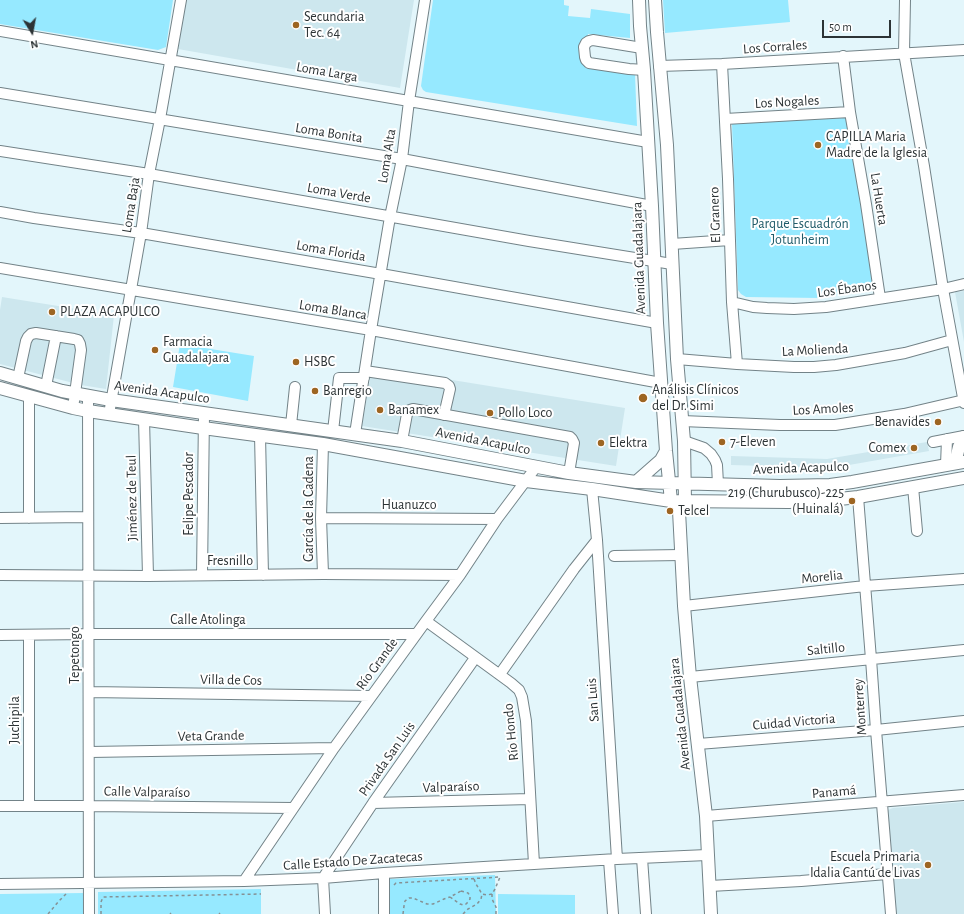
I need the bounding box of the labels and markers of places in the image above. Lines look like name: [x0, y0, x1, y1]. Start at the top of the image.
place label: Secundaria Tec. 64: [304, 9, 364, 42]
marker: Secundaria Tec. 64: [291, 20, 301, 30]
place label: CAPILLA Maria Madre de la Iglesia: [826, 129, 927, 162]
marker: CAPILLA Maria Madre de la Iglesia: [813, 140, 823, 150]
place label: PLAZA ACAPULCO: [60, 304, 160, 320]
marker: PLAZA ACAPULCO: [47, 307, 57, 317]
place label: Farmacia Guadalajara: [163, 334, 229, 366]
marker: Farmacia Guadalajara: [150, 345, 160, 355]
place label: HSBC: [304, 354, 335, 370]
marker: HSBC: [291, 357, 301, 367]
place label: Análisis Clínicos del Dr. Simi: [652, 382, 739, 414]
place label: Banregio: [323, 383, 372, 399]
marker: Banregio: [310, 386, 320, 396]
marker: Análisis Clínicos del Dr. Simi: [637, 392, 649, 404]
place label: Banamex: [388, 402, 439, 418]
marker: Banamex: [375, 405, 385, 415]
place label: Pollo Loco: [498, 405, 552, 421]
marker: Pollo Loco: [485, 408, 495, 418]
place label: Benavides: [874, 414, 930, 430]
marker: Benavides: [933, 417, 943, 427]
place label: 7-Eleven: [730, 434, 776, 450]
place label: Elektra: [609, 435, 647, 451]
marker: 7-Eleven: [717, 437, 727, 447]
marker: Elektra: [596, 438, 606, 448]
place label: Comex: [869, 440, 906, 456]
marker: Comex: [909, 443, 919, 453]
place label: 219 (Churubusco)-225 (Huinalá): [728, 485, 844, 518]
marker: 219 (Churubusco)-225 (Huinalá): [847, 496, 857, 506]
place label: Telcel: [678, 503, 709, 519]
marker: Telcel: [665, 506, 675, 516]
place label: Escuela Primaria Idalia Cantú de Livas: [810, 849, 920, 882]
marker: Escuela Primaria Idalia Cantú de Livas: [923, 860, 933, 870]

